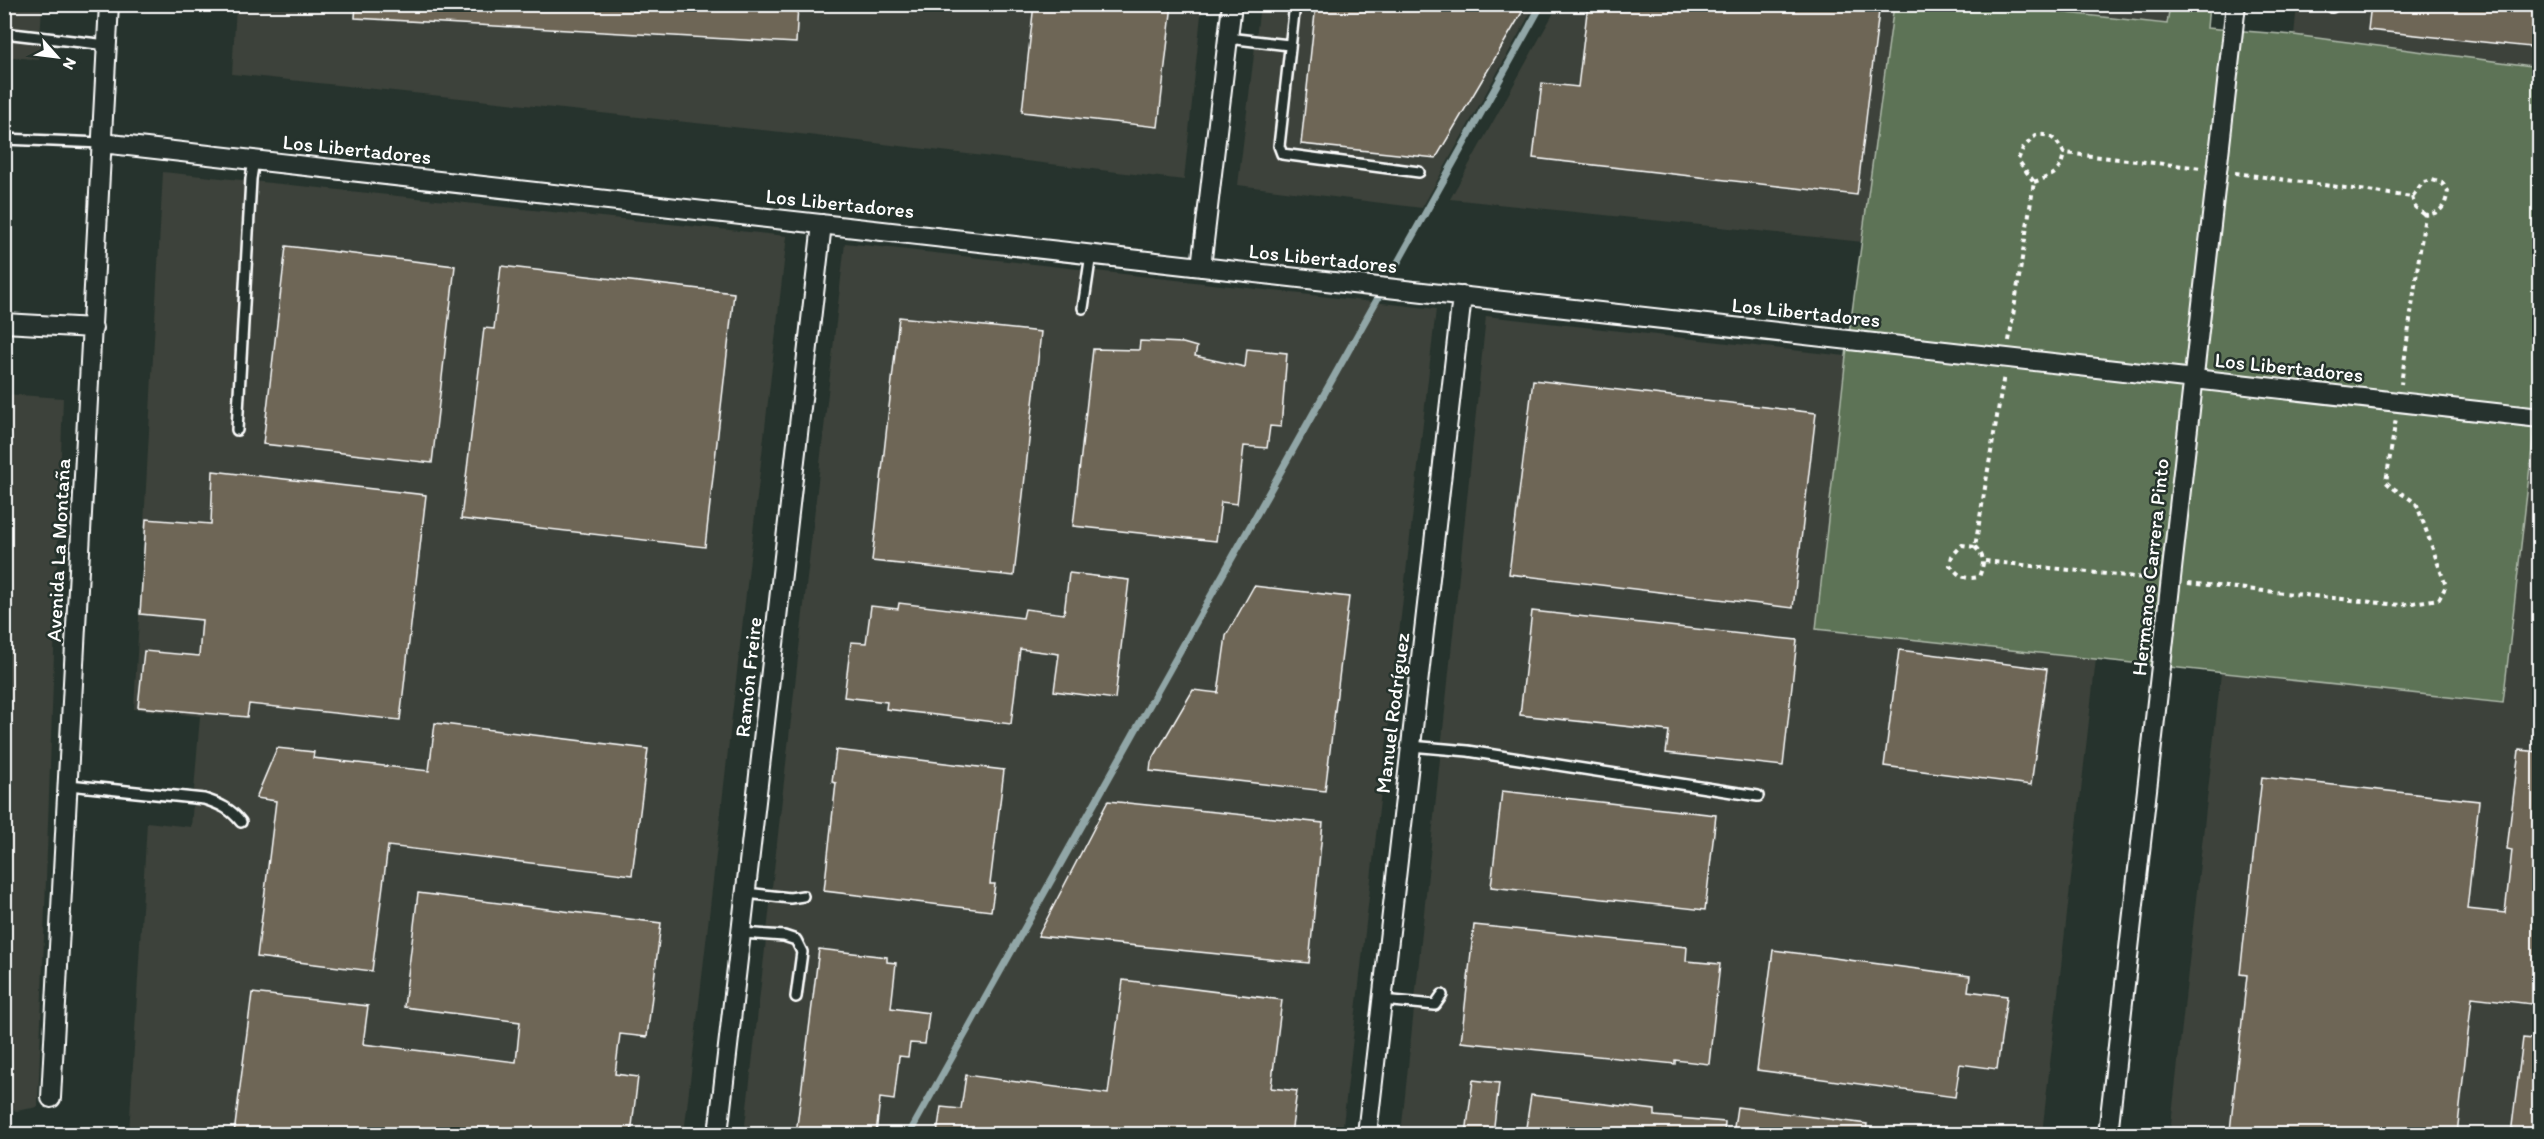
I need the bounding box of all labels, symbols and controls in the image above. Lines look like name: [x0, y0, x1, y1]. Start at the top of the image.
north arrow: [27, 27, 87, 87]
text: N: [59, 55, 81, 73]
street label: Los Libertadores: [281, 129, 433, 169]
street label: Los Libertadores: [764, 183, 916, 223]
street label: Los Libertadores: [1247, 238, 1399, 278]
street label: Los Libertadores: [1730, 292, 1882, 332]
street label: Los Libertadores: [2213, 347, 2365, 387]
street label: Hermanos Carrera Pinto: [2126, 457, 2174, 677]
street label: Avenida La Montaña: [41, 458, 75, 642]
street label: Ramón Freire: [729, 616, 767, 738]
street label: Manuel Rodríguez: [1370, 631, 1414, 795]

